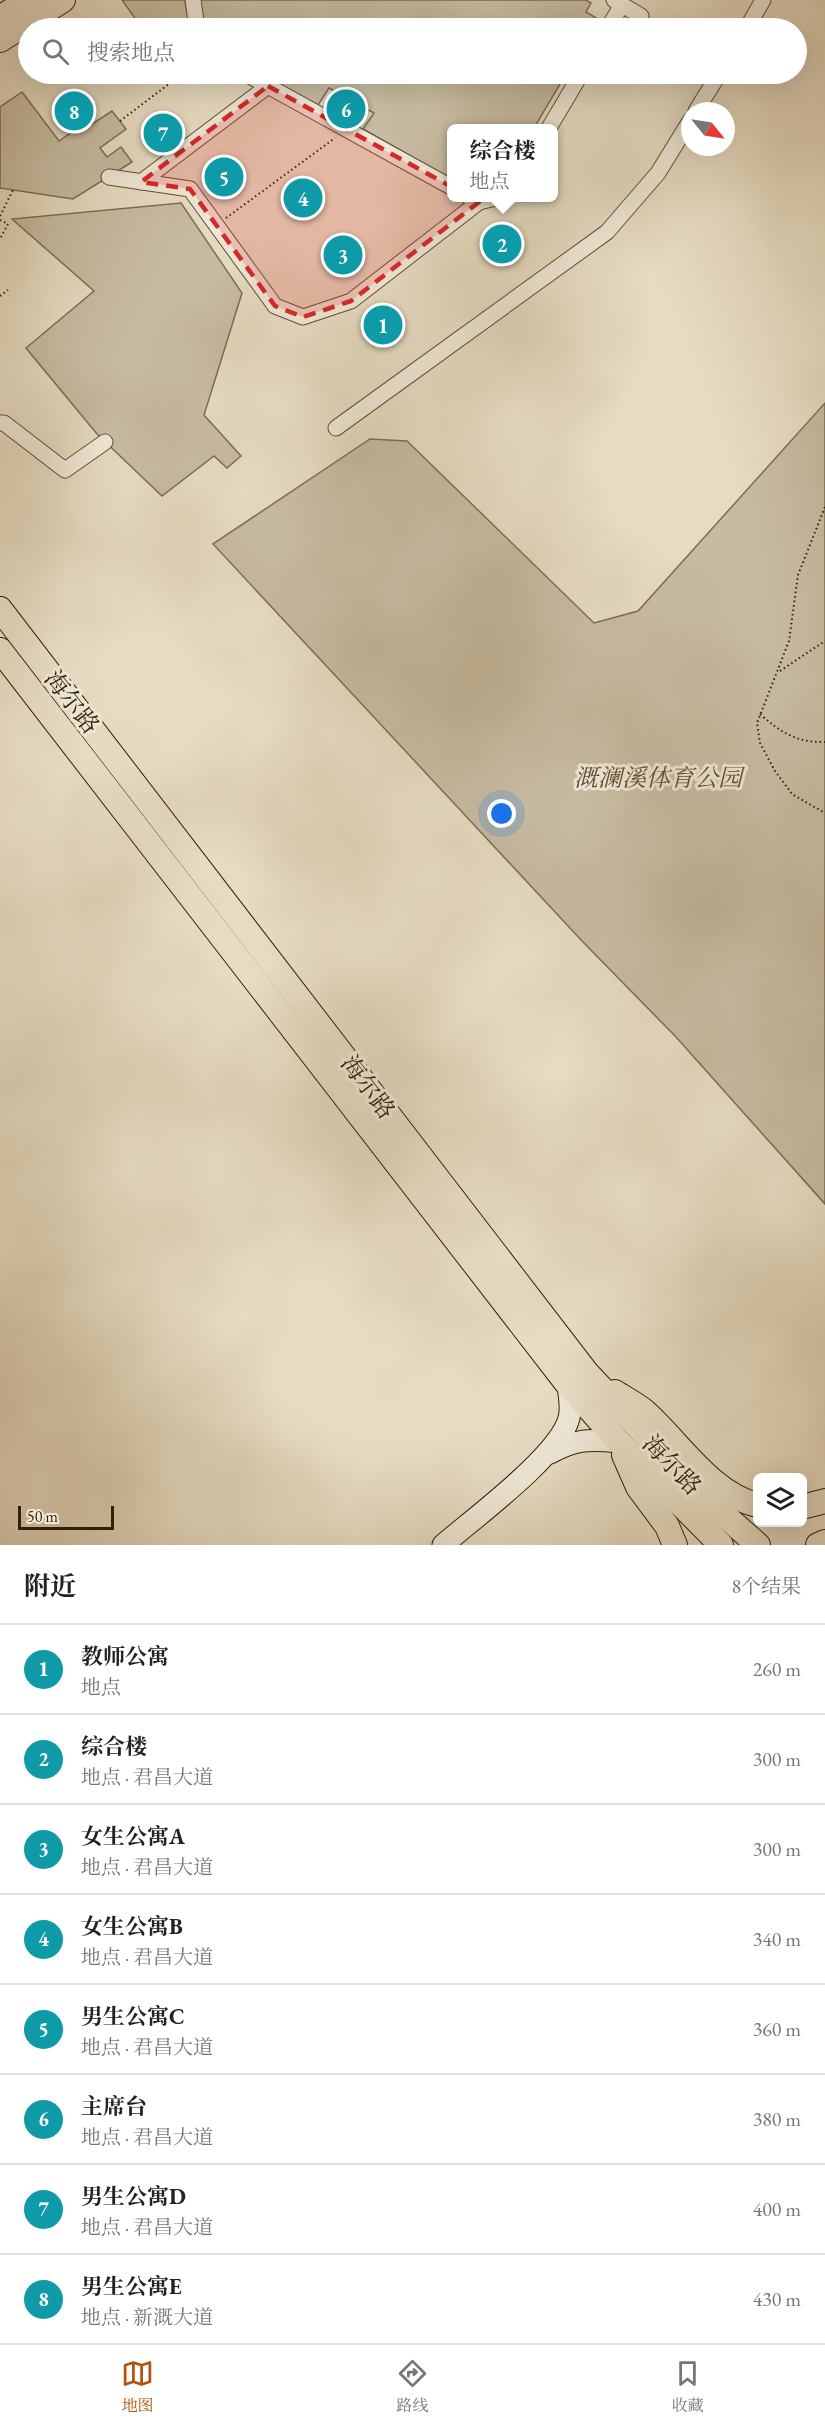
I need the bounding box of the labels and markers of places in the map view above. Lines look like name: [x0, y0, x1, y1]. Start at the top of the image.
pin: 6: [326, 86, 366, 132]
pin: 8: [54, 88, 94, 134]
pin: 7: [144, 110, 182, 156]
pin: 5: [204, 154, 244, 200]
pin: 4: [284, 176, 322, 220]
pin: 2: [482, 222, 522, 266]
pin: 3: [324, 232, 362, 278]
pin: 1: [364, 302, 403, 348]

